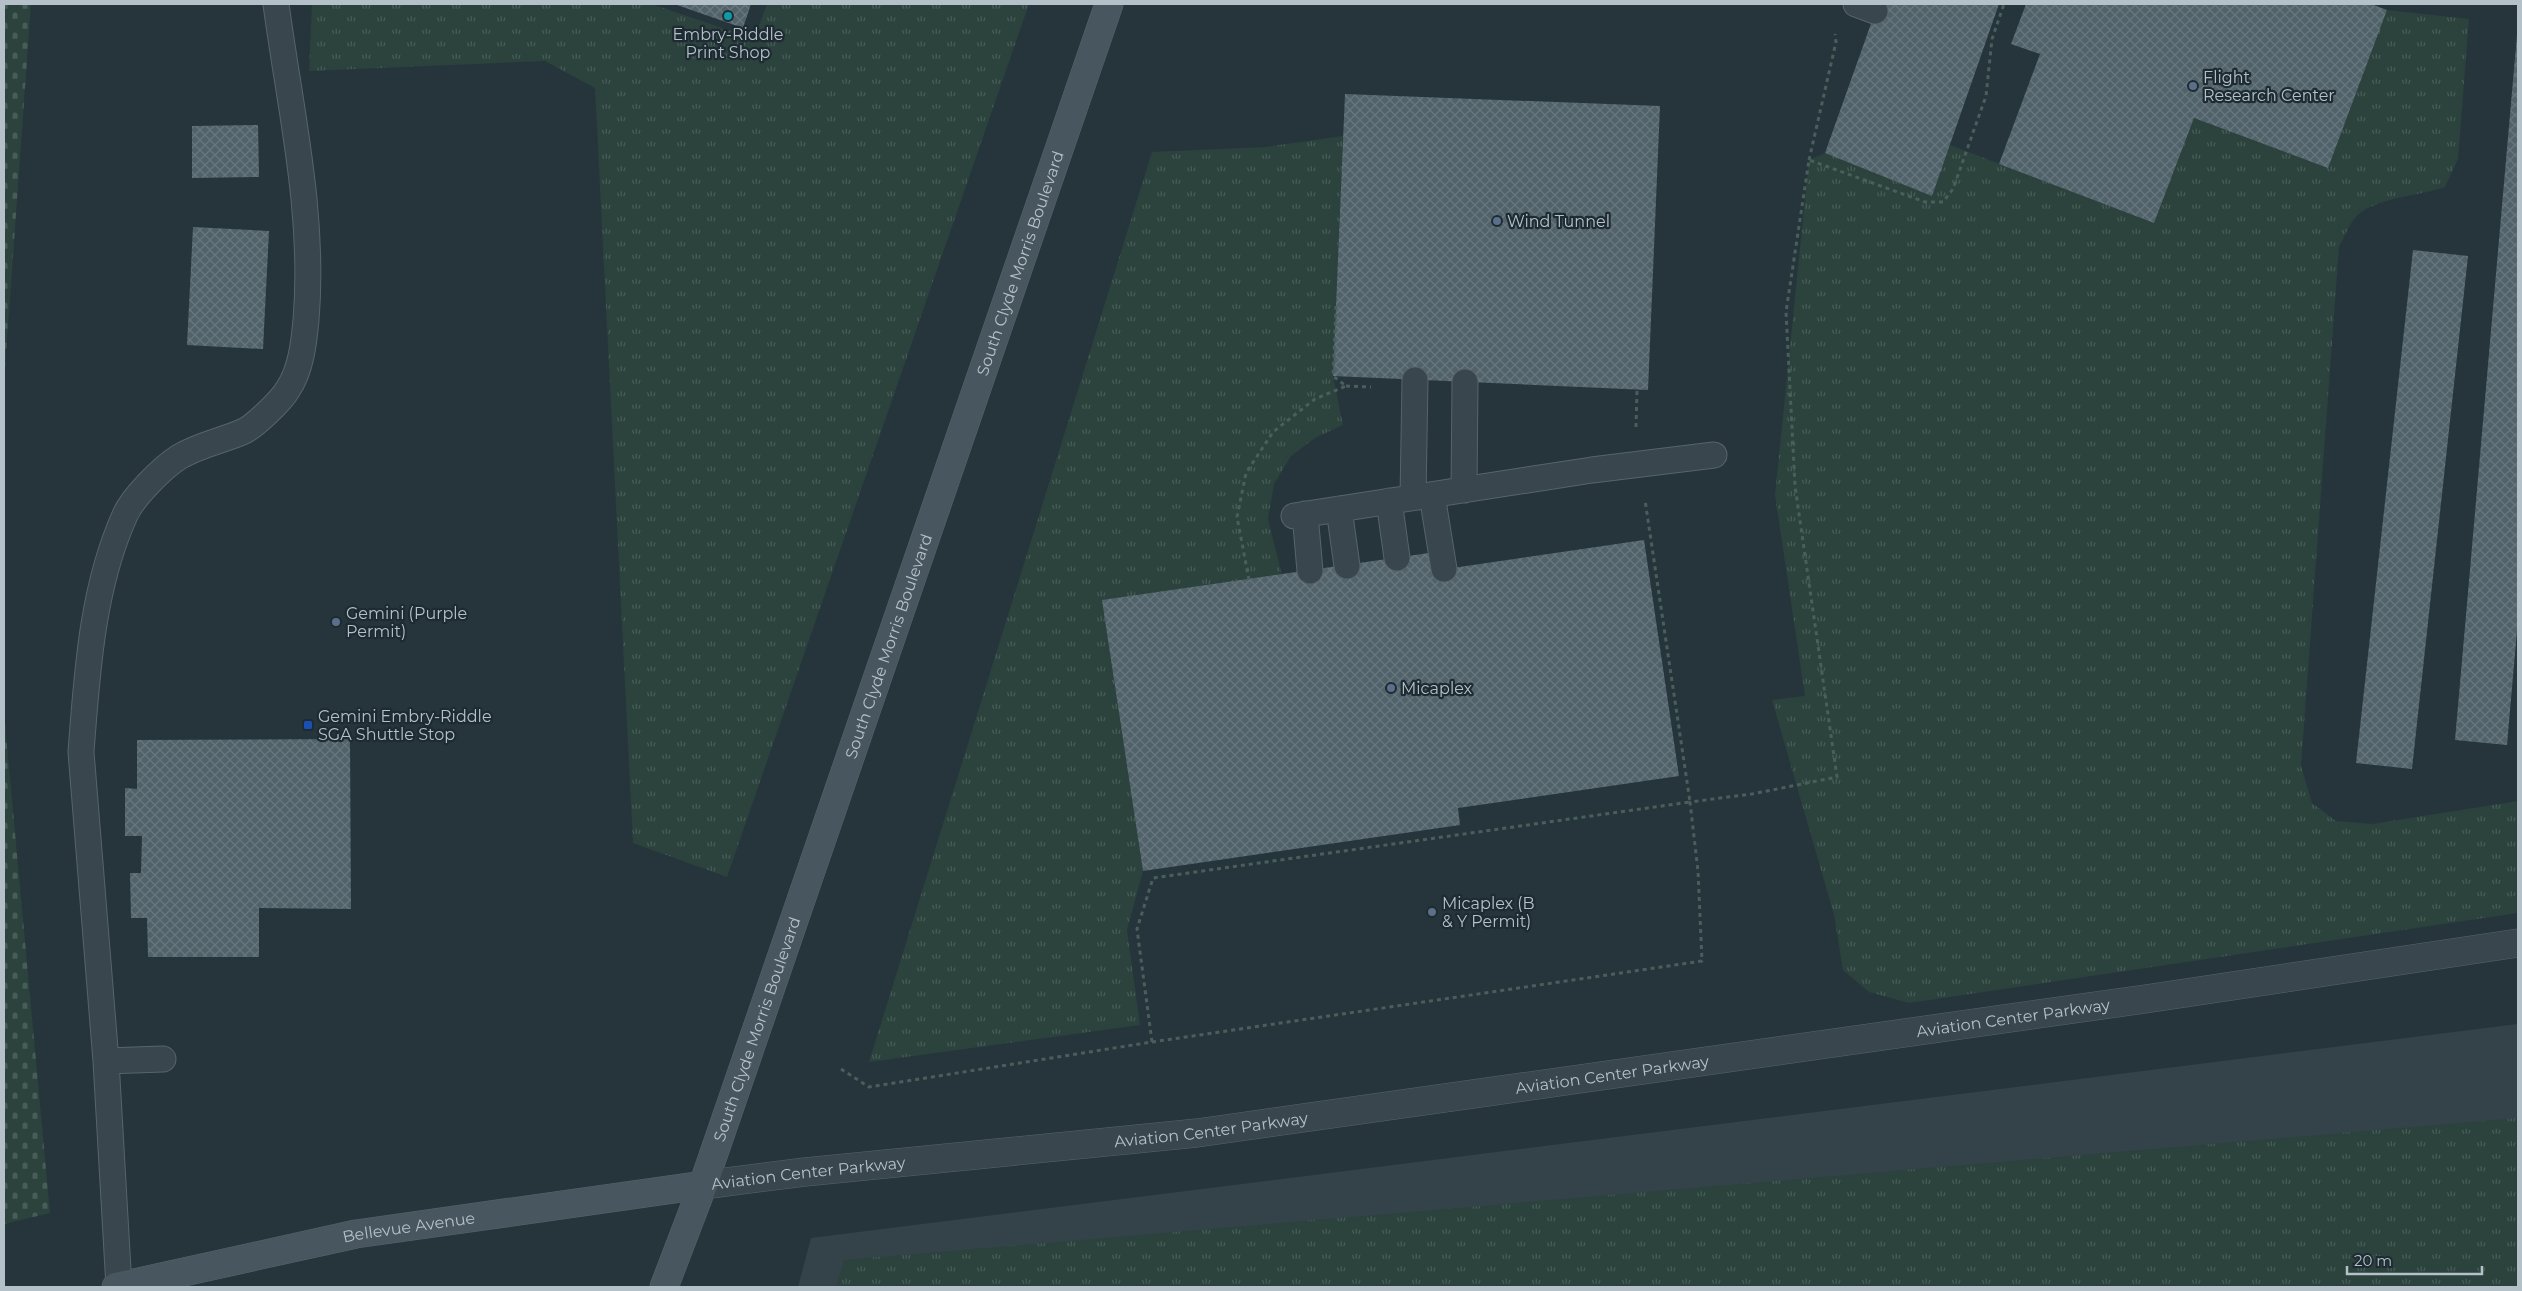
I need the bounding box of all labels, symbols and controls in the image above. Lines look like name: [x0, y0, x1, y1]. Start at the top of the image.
marker: Embry-Riddle Print Shop: [722, 10, 734, 22]
place label: Embry-Riddle Print Shop: [673, 25, 783, 62]
place label: Flight Research Center: [2203, 68, 2335, 105]
marker: Flight Research Center: [2187, 80, 2199, 92]
street label: South Clyde Morris Boulevard: [972, 148, 1067, 378]
place label: Wind Tunnel: [1507, 212, 1610, 231]
marker: Wind Tunnel: [1491, 215, 1503, 227]
street label: South Clyde Morris Boulevard: [841, 531, 936, 761]
place label: Gemini (Purple Permit): [346, 604, 467, 641]
marker: Gemini (Purple Permit): [330, 616, 342, 628]
place label: Micaplex: [1401, 679, 1473, 698]
marker: Micaplex: [1385, 682, 1397, 694]
place label: Gemini Embry-Riddle SGA Shuttle Stop: [318, 707, 492, 744]
marker: Gemini Embry-Riddle SGA Shuttle Stop: [302, 719, 314, 731]
place label: Micaplex (B & Y Permit): [1442, 894, 1535, 931]
marker: Micaplex (B & Y Permit): [1426, 906, 1438, 918]
street label: South Clyde Morris Boulevard: [709, 914, 804, 1144]
street label: Aviation Center Parkway: [1915, 995, 2111, 1041]
street label: Aviation Center Parkway: [1514, 1051, 1710, 1097]
street label: Aviation Center Parkway: [1113, 1108, 1309, 1151]
street label: Aviation Center Parkway: [710, 1153, 906, 1193]
street label: Bellevue Avenue: [341, 1208, 476, 1246]
scale bar: [2347, 1244, 2482, 1276]
text: 20 m: [2354, 1251, 2392, 1270]

